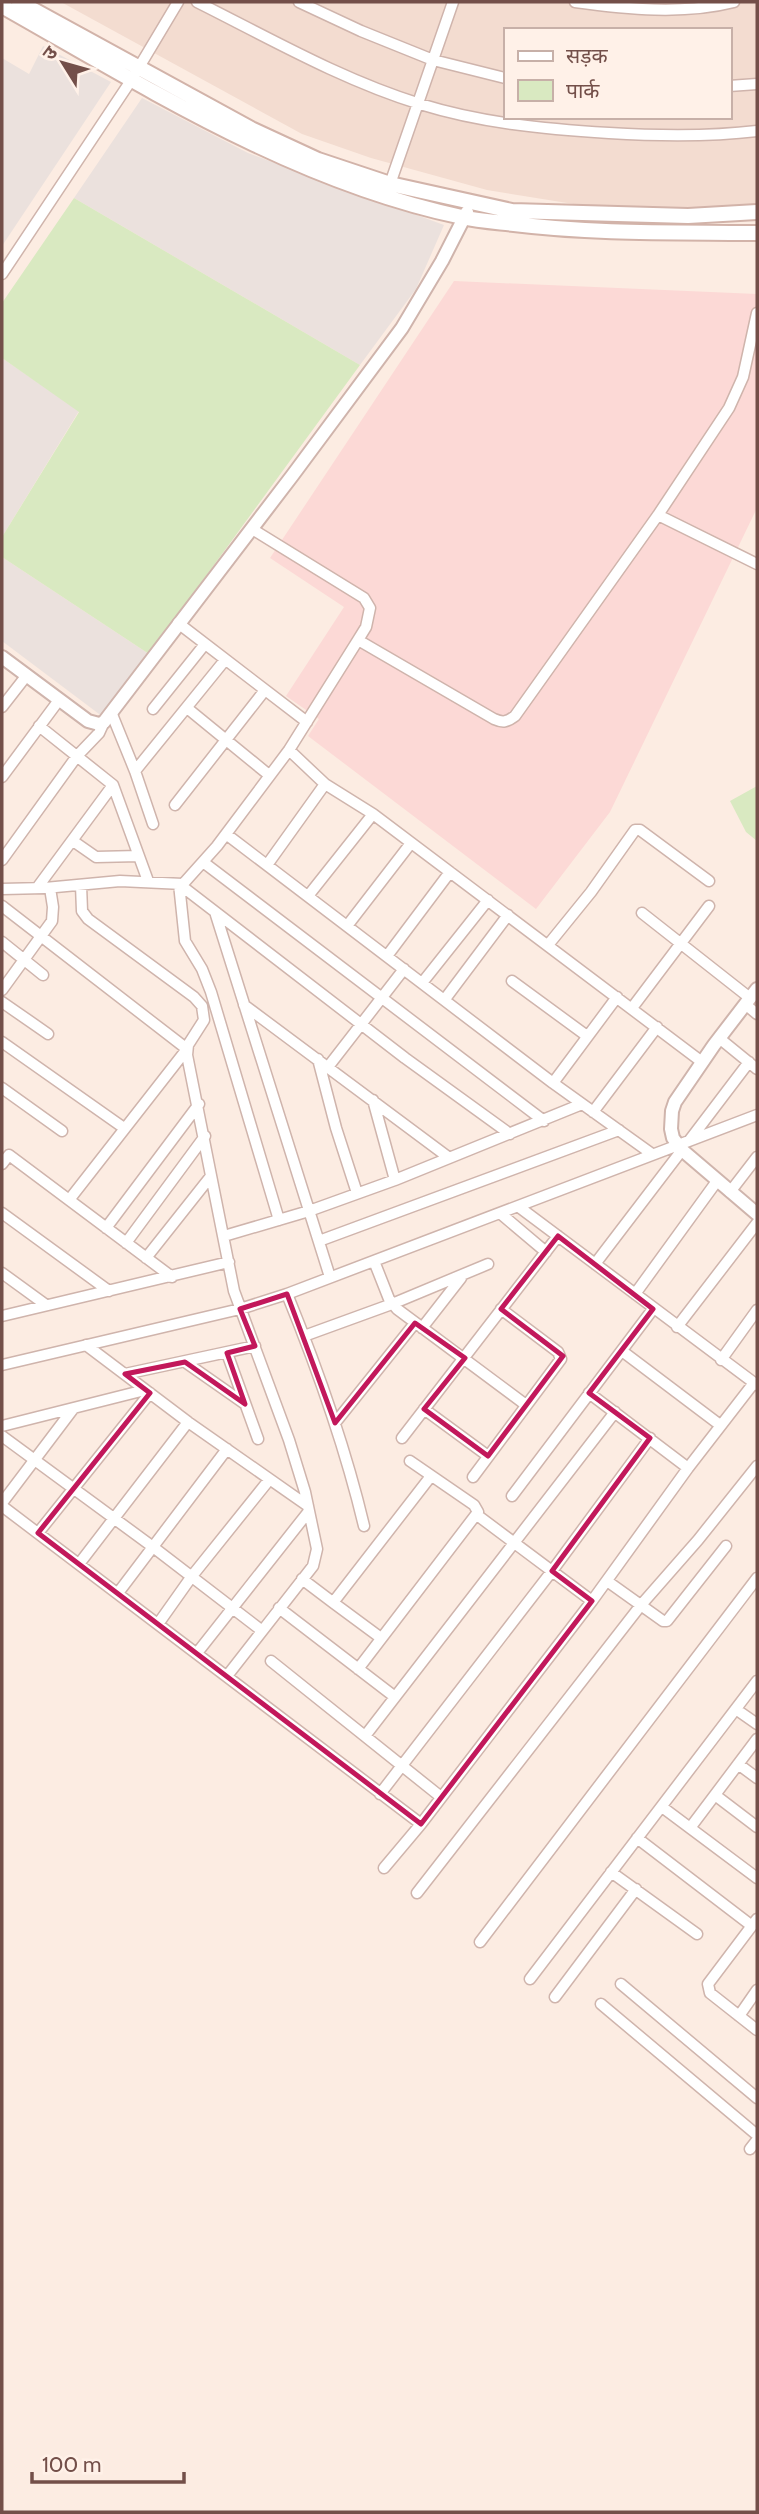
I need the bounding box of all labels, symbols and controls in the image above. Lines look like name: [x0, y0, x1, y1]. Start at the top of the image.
north arrow: [28, 28, 98, 98]
legend: [504, 28, 731, 119]
text: उ: [37, 41, 63, 64]
text: सड़क: [566, 43, 608, 68]
text: पार्क: [566, 78, 600, 103]
scale bar: [32, 2440, 184, 2484]
text: 100 m: [42, 2452, 101, 2477]

